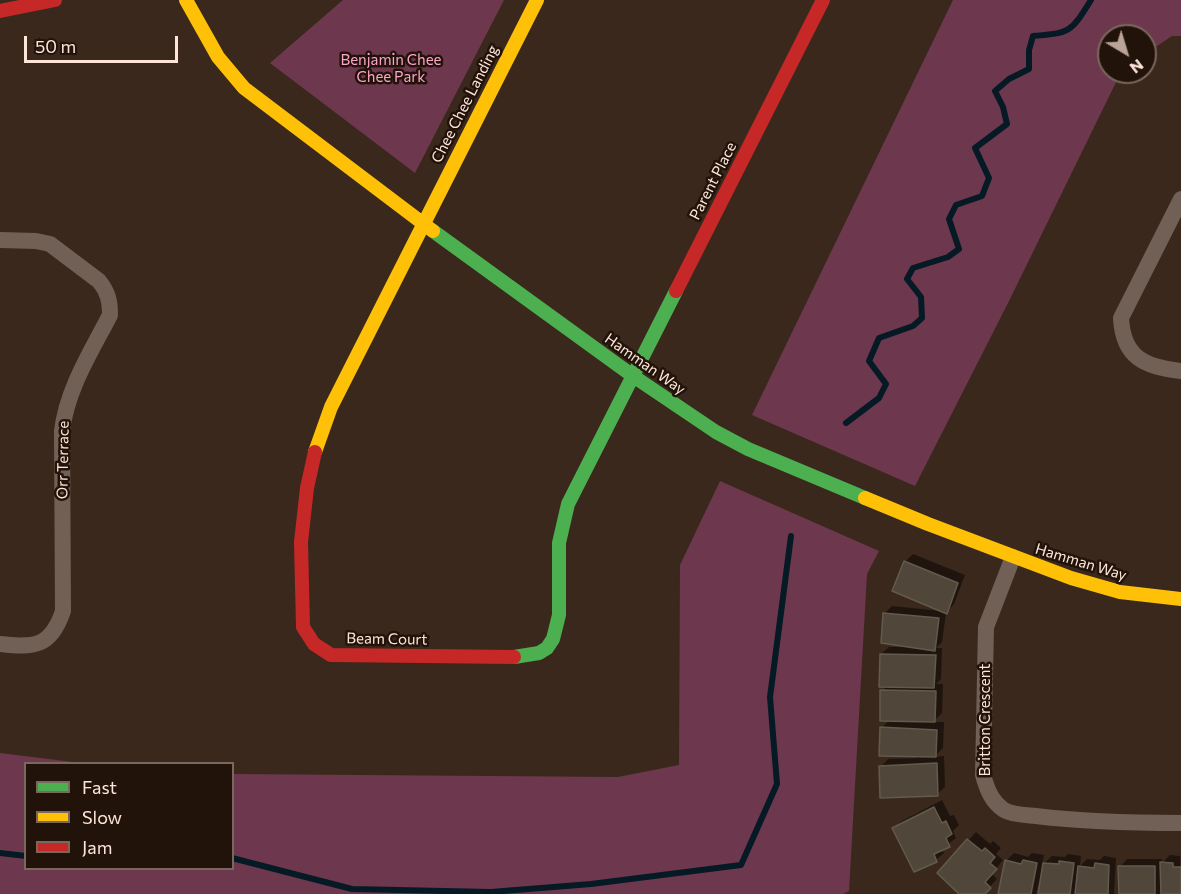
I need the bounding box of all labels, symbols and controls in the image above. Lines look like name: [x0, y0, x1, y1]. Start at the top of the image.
scale bar: [27, 24, 182, 62]
north arrow: [1097, 24, 1157, 84]
text: 50 m: [35, 35, 76, 57]
street label: Chee Chee Landing: [428, 42, 502, 166]
park label: Benjamin Chee Chee Park: [341, 51, 441, 86]
text: N: [1127, 56, 1148, 78]
street label: Parent Place: [686, 139, 740, 223]
street label: Hamman Way: [601, 330, 689, 398]
street label: Orr Terrace: [53, 421, 73, 499]
street label: Hamman Way: [1033, 540, 1129, 584]
street label: Beam Court: [346, 629, 428, 649]
street label: Britton Crescent: [976, 664, 994, 776]
legend: [24, 762, 234, 870]
text: Fast: [82, 776, 117, 798]
text: Slow: [82, 806, 122, 828]
text: Jam: [82, 836, 112, 858]

